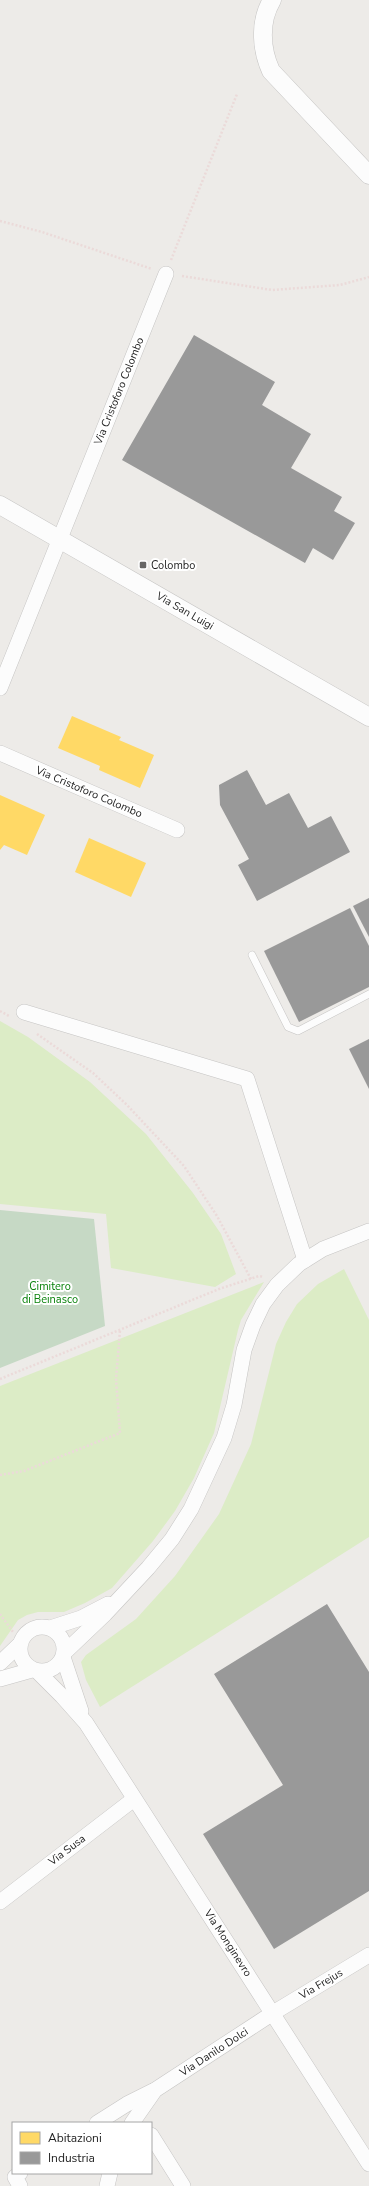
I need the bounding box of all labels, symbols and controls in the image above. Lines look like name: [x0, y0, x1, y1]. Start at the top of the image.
street label: Via Cristoforo Colombo: [90, 335, 147, 448]
place label: Colombo: [151, 558, 195, 573]
marker: Colombo: [138, 560, 148, 570]
street label: Via San Luigi: [153, 588, 216, 634]
street label: Via Cristoforo Colombo: [32, 762, 145, 821]
park label: Cimitero di Beinasco: [22, 1279, 78, 1307]
street label: Via Susa: [45, 1831, 89, 1869]
street label: Via Monginevro: [200, 1906, 255, 1979]
street label: Via Frejus: [296, 1965, 346, 2003]
street label: Via Danilo Dolci: [176, 2024, 251, 2080]
legend: [12, 2122, 152, 2174]
text: Abitazioni: [48, 2130, 102, 2146]
text: Industria: [48, 2150, 95, 2166]

